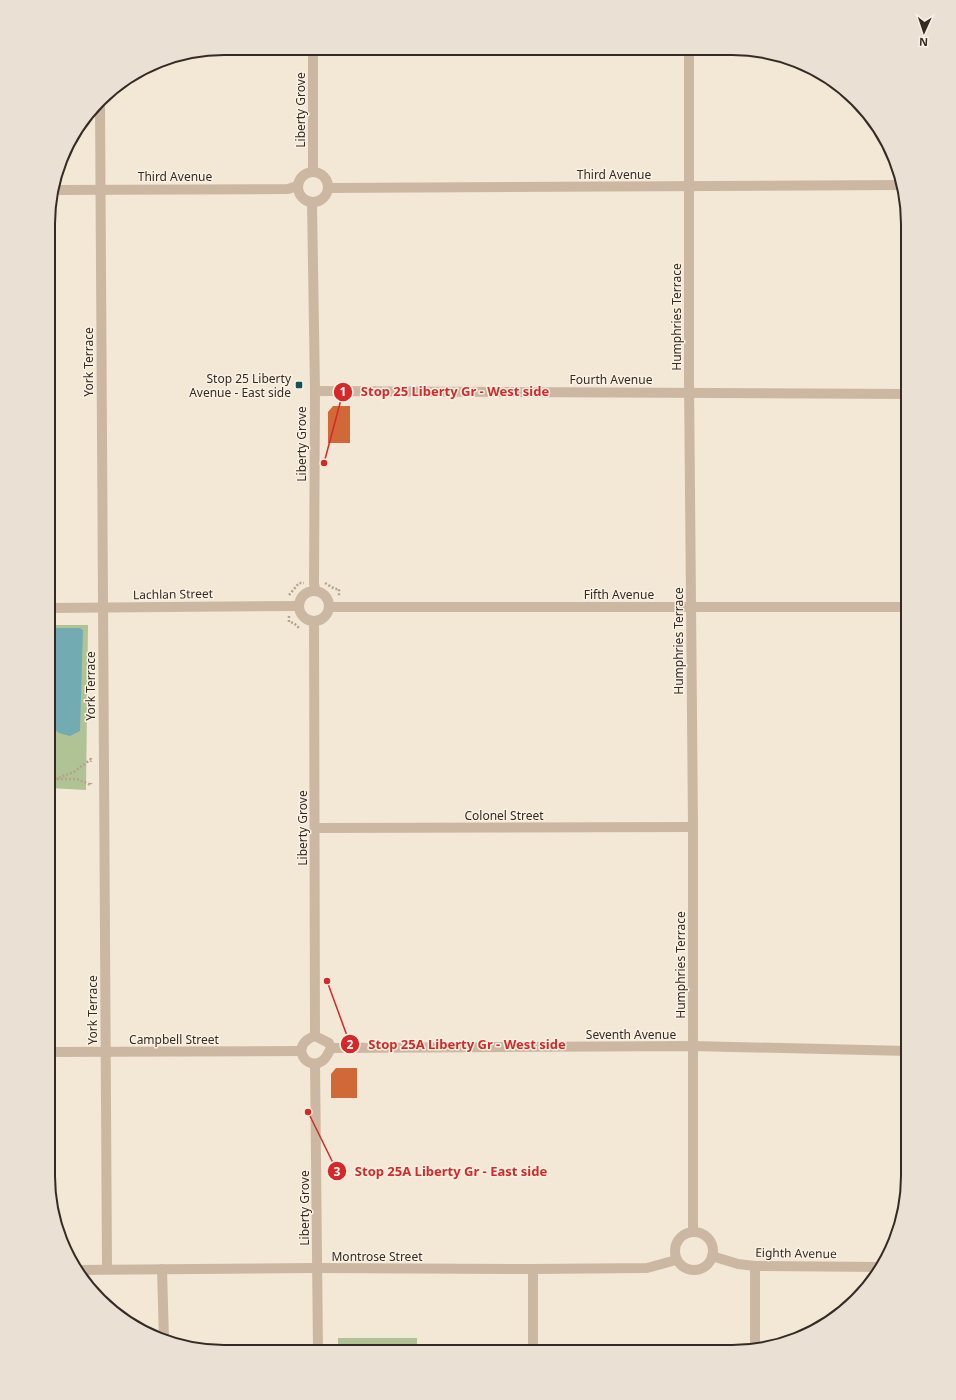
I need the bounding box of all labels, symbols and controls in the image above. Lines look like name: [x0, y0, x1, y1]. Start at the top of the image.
north arrow: [904, 12, 944, 52]
text: N: [919, 35, 928, 50]
street label: Liberty Grove: [292, 72, 309, 148]
street label: Third Avenue: [577, 166, 651, 183]
street label: Third Avenue: [138, 168, 212, 185]
street label: Humphries Terrace: [668, 263, 685, 371]
street label: York Terrace: [80, 327, 97, 397]
place label: Stop 25 Liberty Avenue - East side: [189, 370, 292, 401]
street label: Fourth Avenue: [570, 371, 653, 388]
callout: Stop 25 Liberty Gr - West side: [333, 379, 557, 404]
marker: Stop 25 Liberty Avenue - East side: [294, 380, 304, 390]
text: Stop 25 Liberty Gr - West side: [361, 382, 549, 400]
text: 1: [340, 383, 346, 400]
street label: Liberty Grove: [293, 406, 310, 482]
street label: Lachlan Street: [133, 585, 214, 603]
street label: Fifth Avenue: [584, 586, 654, 603]
street label: Humphries Terrace: [670, 587, 687, 695]
street label: York Terrace: [82, 651, 99, 721]
street label: Liberty Grove: [294, 790, 311, 866]
street label: Colonel Street: [464, 807, 544, 824]
street label: Humphries Terrace: [672, 911, 689, 1019]
street label: York Terrace: [84, 975, 101, 1045]
street label: Seventh Avenue: [586, 1026, 676, 1043]
street label: Campbell Street: [129, 1031, 220, 1048]
callout: Stop 25A Liberty Gr - West side: [340, 1032, 574, 1057]
text: Stop 25A Liberty Gr - West side: [368, 1035, 566, 1053]
text: 2: [347, 1036, 354, 1053]
callout: Stop 25A Liberty Gr - East side: [327, 1159, 555, 1184]
text: Stop 25A Liberty Gr - East side: [355, 1162, 547, 1180]
text: 3: [334, 1163, 341, 1180]
street label: Liberty Grove: [296, 1170, 313, 1246]
street label: Eighth Avenue: [755, 1244, 837, 1262]
street label: Montrose Street: [331, 1248, 423, 1265]

